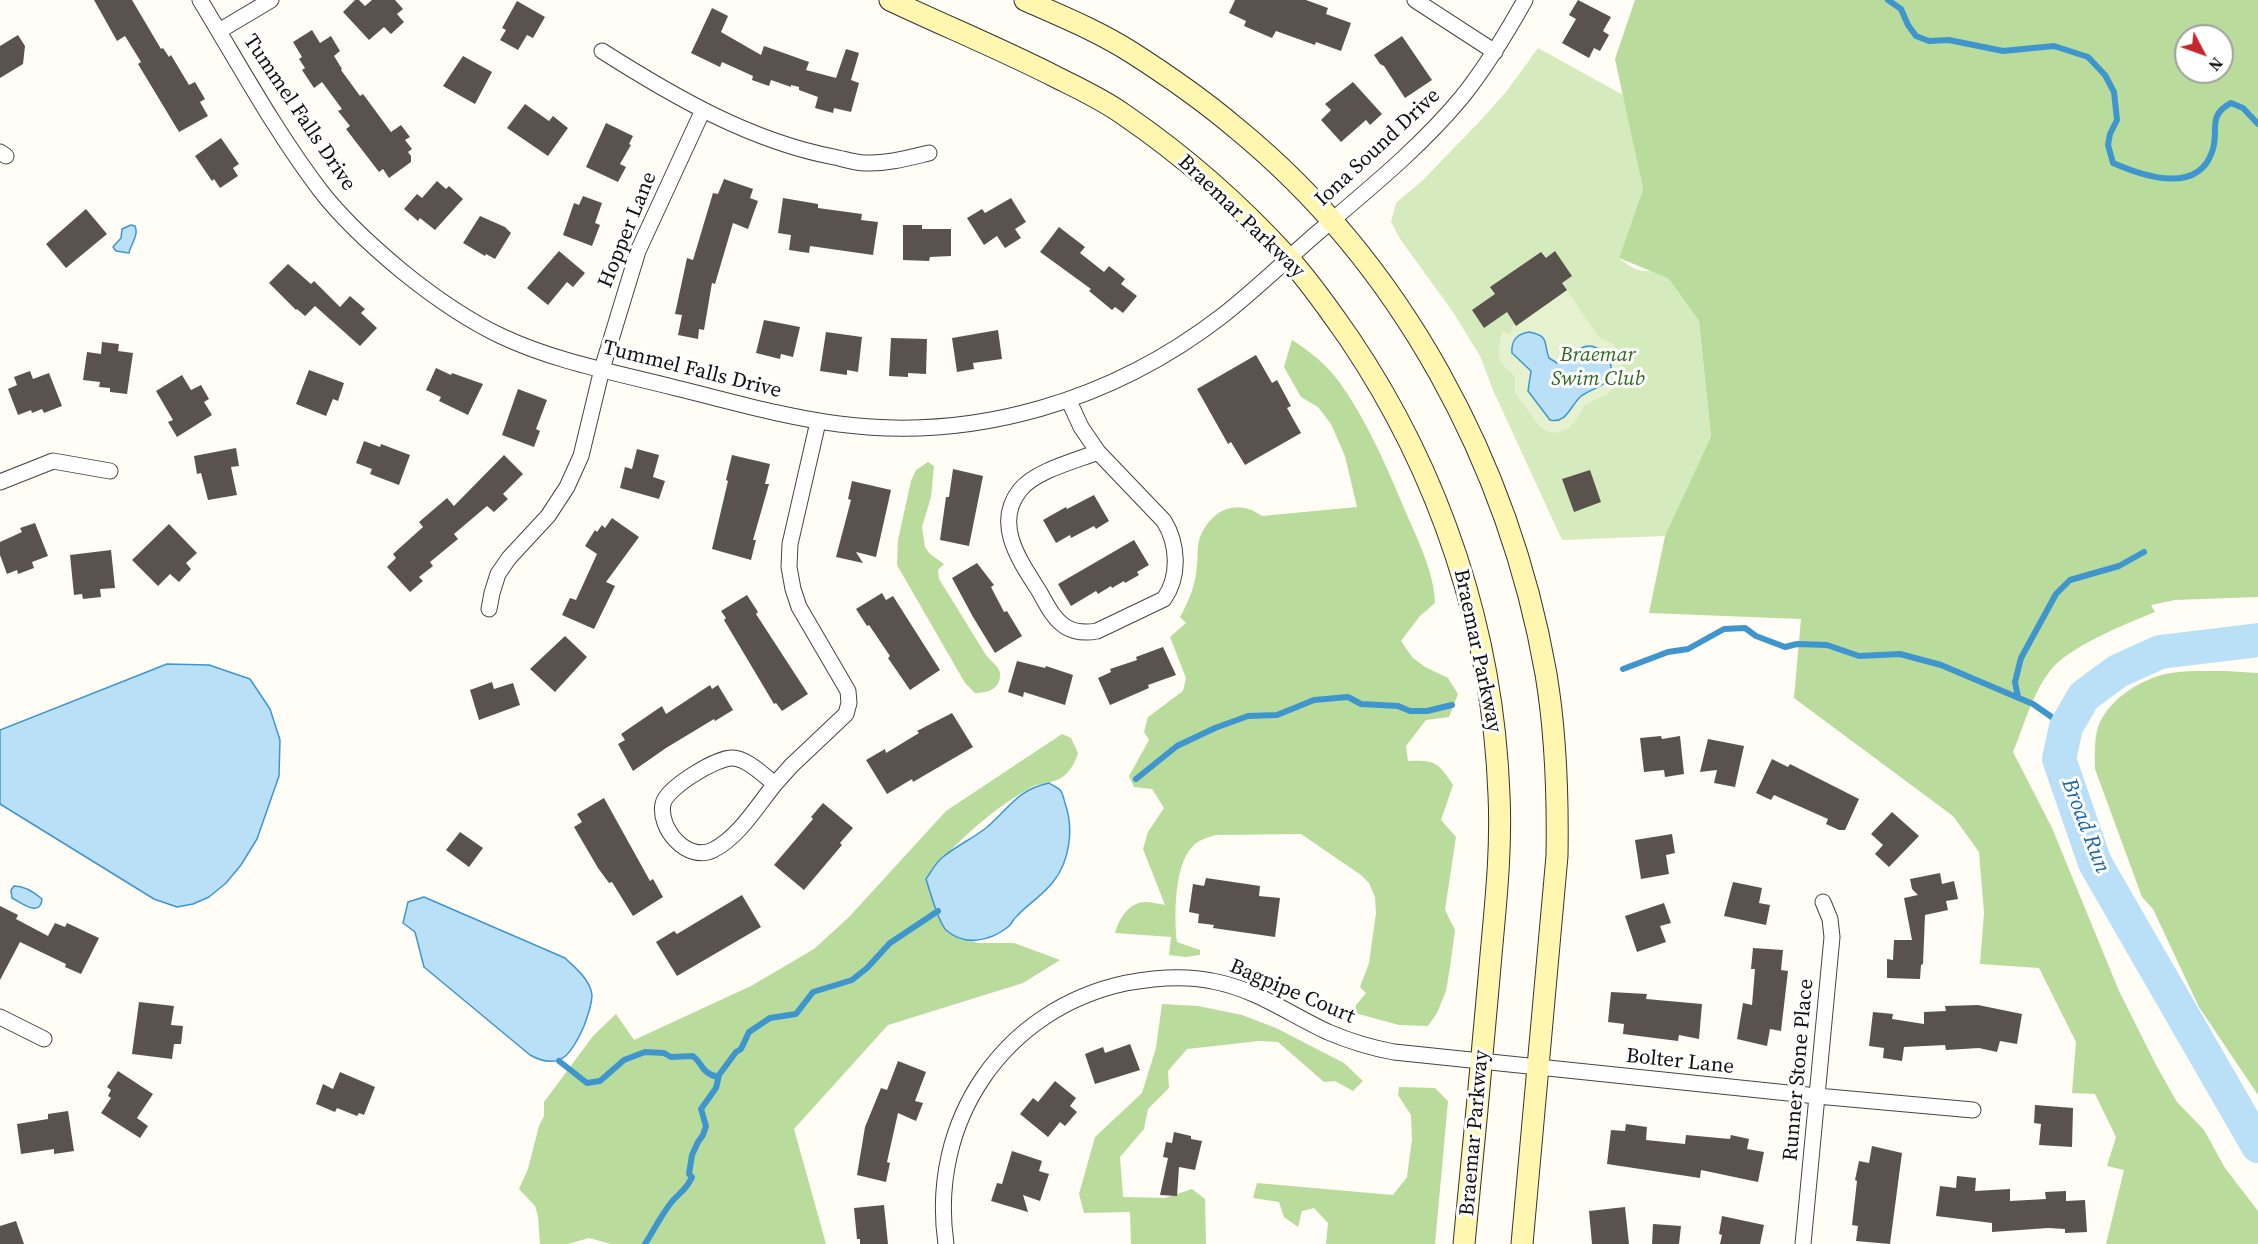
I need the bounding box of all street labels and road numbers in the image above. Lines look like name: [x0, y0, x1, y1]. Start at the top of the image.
street label: Tummel Falls Drive: [237, 30, 361, 196]
street label: Iona Sound Drive: [1310, 84, 1446, 212]
street label: Braemar Parkway: [1172, 150, 1310, 284]
street label: Hopper Lane: [593, 168, 663, 292]
street label: Tummel Falls Drive: [600, 336, 784, 404]
street label: Braemar Parkway: [1447, 567, 1507, 735]
street label: Bagpipe Court: [1226, 954, 1358, 1030]
street label: Runner Stone Place: [1778, 978, 1820, 1162]
street label: Bolter Lane: [1625, 1044, 1735, 1080]
street label: Braemar Parkway: [1455, 1049, 1495, 1217]

